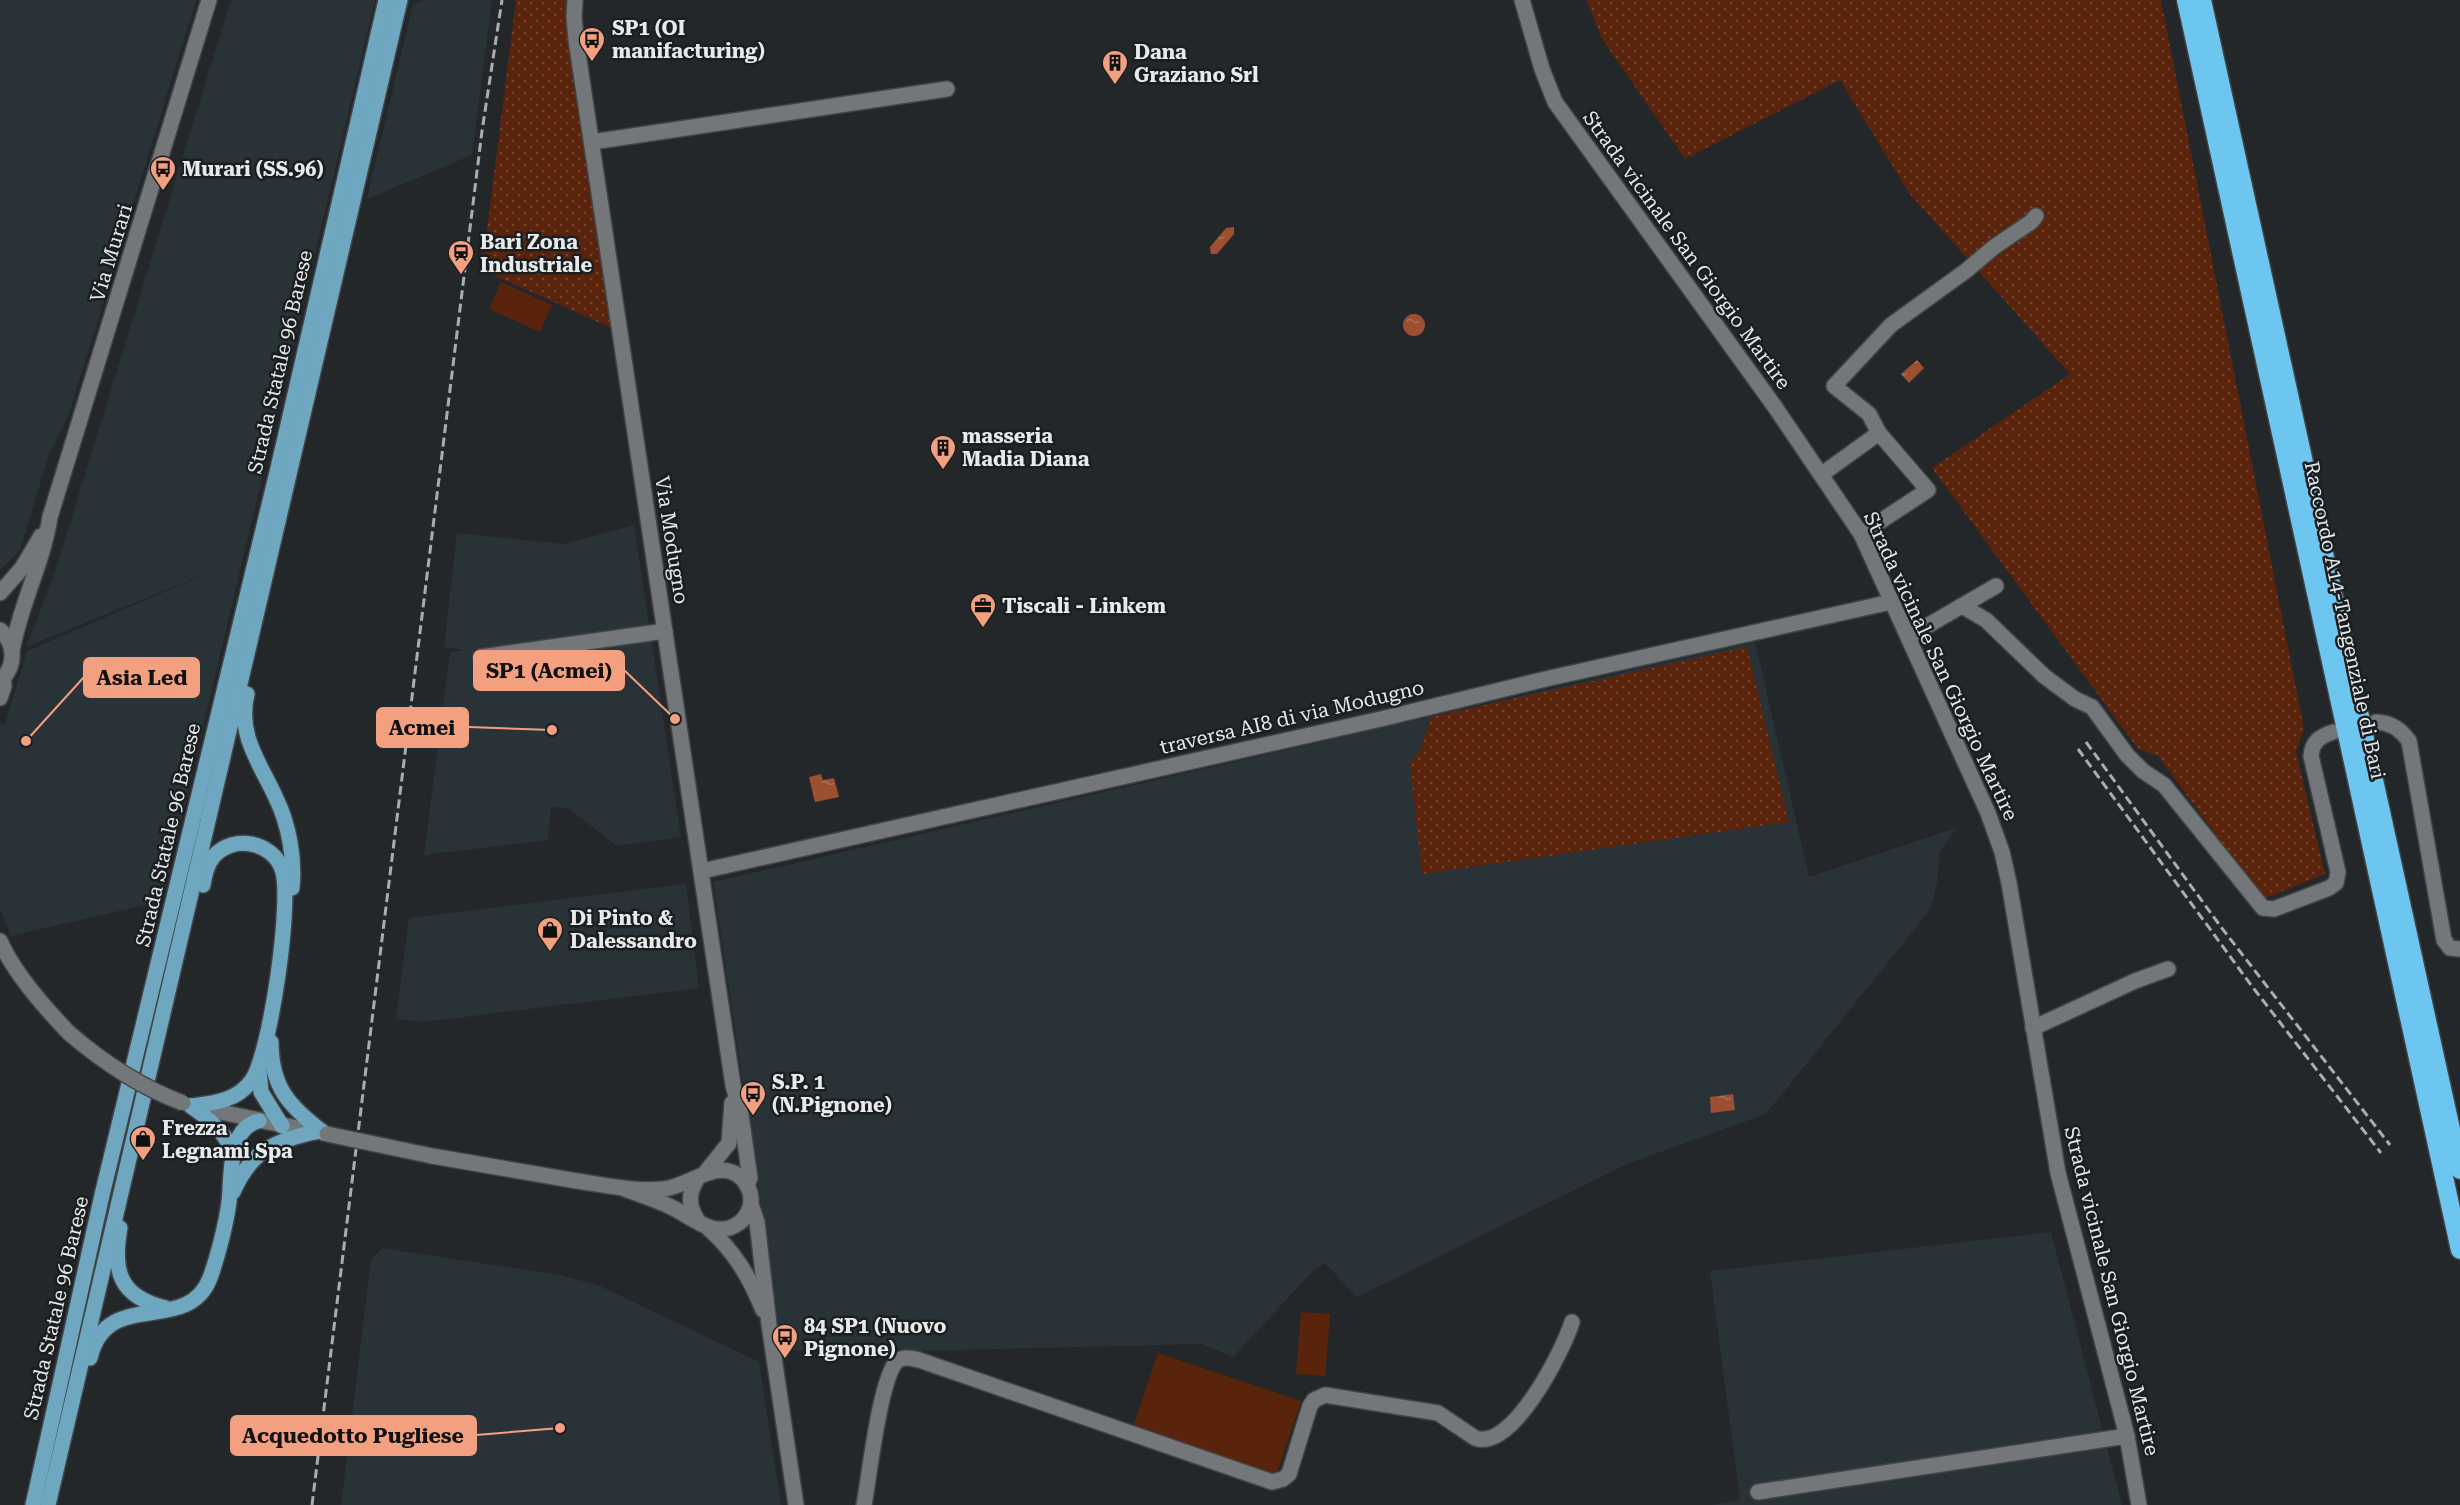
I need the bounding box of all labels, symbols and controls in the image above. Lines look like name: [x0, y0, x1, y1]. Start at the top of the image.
place label: SP1 (OI manifacturing): [612, 16, 765, 63]
bus stop icon: SP1 (OI manifacturing): [577, 25, 607, 63]
place label: Dana Graziano Srl: [1134, 40, 1259, 87]
building icon: Dana Graziano Srl: [1100, 48, 1130, 86]
street label: Strada vicinale San Giorgio Martire: [1578, 106, 1796, 394]
bus stop icon: Murari (SS.96): [148, 154, 178, 192]
place label: Murari (SS.96): [182, 157, 324, 181]
street label: Via Murari: [85, 201, 137, 305]
place label: Bari Zona Industriale: [480, 230, 592, 277]
station icon: Bari Zona Industriale: [446, 238, 476, 276]
street label: Strada Statale 96 Barese: [243, 248, 317, 476]
place label: masseria Madia Diana: [962, 424, 1090, 471]
building icon: masseria Madia Diana: [928, 433, 958, 471]
street label: Raccordo A14-Tangenziale di Bari: [2300, 459, 2390, 781]
street label: Via Modugno: [650, 474, 694, 606]
street label: Strada vicinale San Giorgio Martire: [1859, 508, 2023, 824]
office icon: Tiscali - Linkem: [968, 591, 998, 629]
place label: Tiscali - Linkem: [1002, 594, 1166, 618]
callout: SP1 (Acmei): [474, 651, 624, 690]
callout: Asia Led: [84, 658, 199, 697]
text: SP1 (Acmei): [486, 659, 612, 683]
text: Asia Led: [97, 666, 188, 690]
street label: traversa AI8 di via Modugno: [1158, 675, 1426, 759]
callout: Acmei: [377, 708, 468, 747]
text: Acmei: [389, 716, 455, 740]
street label: Strada Statale 96 Barese: [131, 721, 205, 949]
place label: Di Pinto & Dalessandro: [570, 906, 697, 953]
shop icon: Di Pinto & Dalessandro: [535, 915, 565, 953]
place label: S.P. 1 (N.Pignone): [772, 1070, 892, 1117]
bus stop icon: S.P. 1 (N.Pignone): [738, 1079, 768, 1117]
place label: Frezza Legnami Spa: [162, 1116, 293, 1163]
shop icon: Frezza Legnami Spa: [128, 1124, 158, 1162]
street label: Strada vicinale San Giorgio Martire: [2059, 1124, 2165, 1458]
street label: Strada Statale 96 Barese: [19, 1194, 93, 1422]
place label: 84 SP1 (Nuovo Pignone): [804, 1314, 947, 1361]
bus stop icon: 84 SP1 (Nuovo Pignone): [770, 1322, 800, 1360]
callout: Acquedotto Pugliese: [231, 1416, 476, 1455]
text: Acquedotto Pugliese: [242, 1424, 464, 1448]

